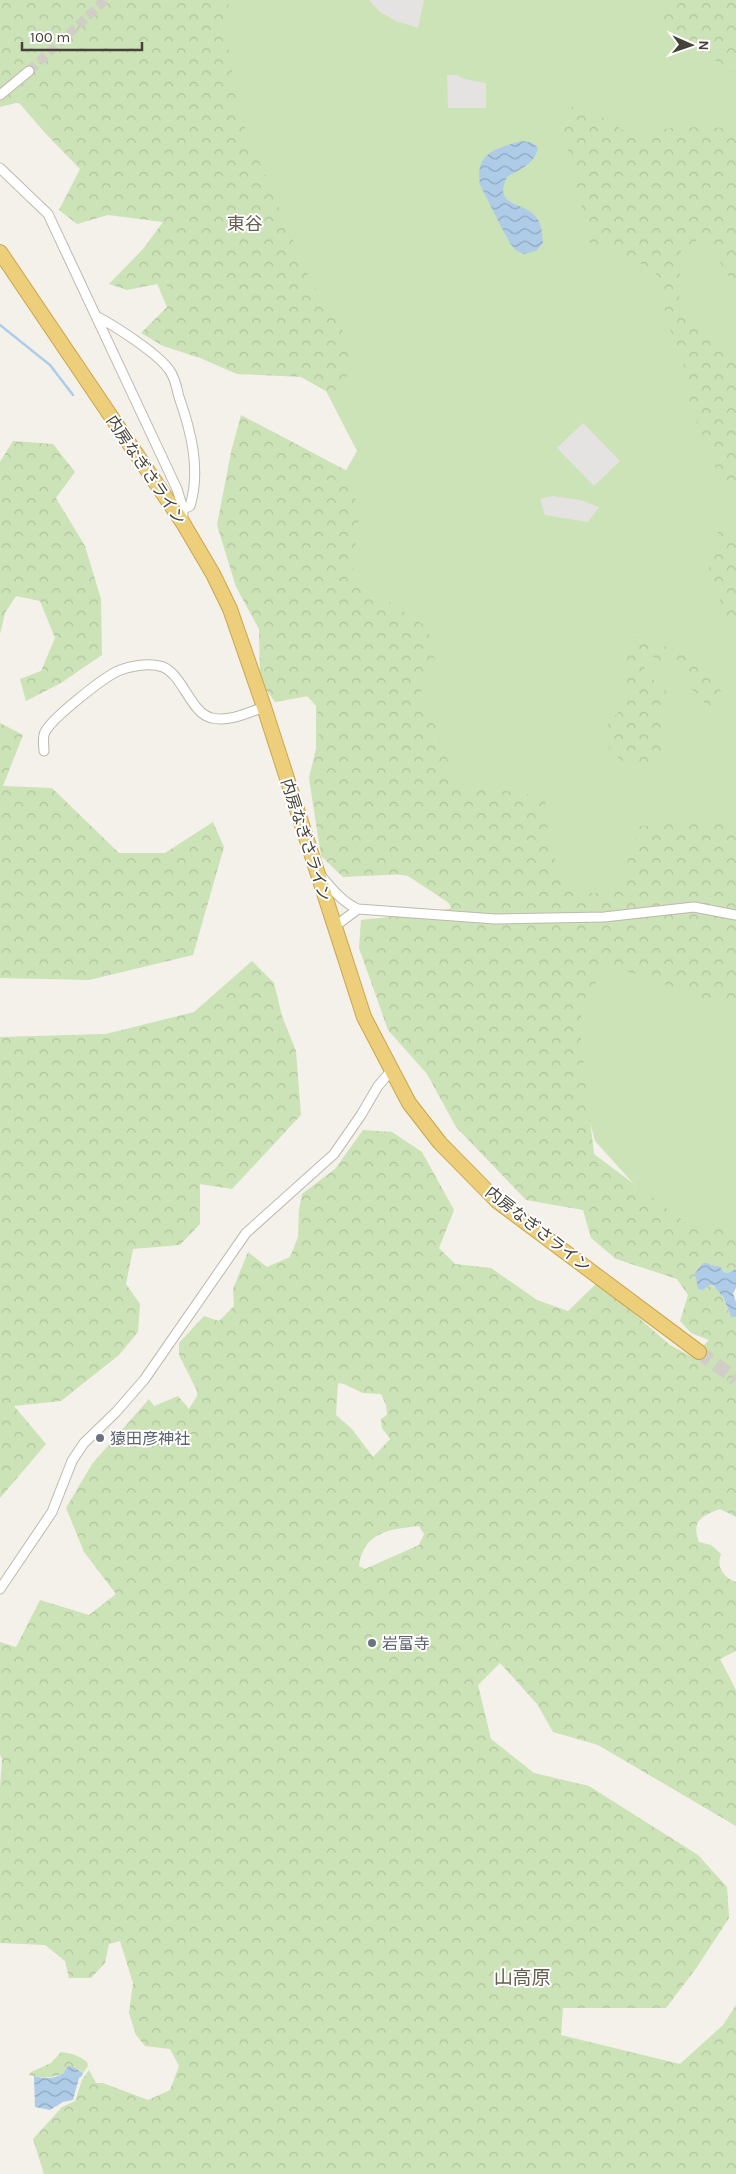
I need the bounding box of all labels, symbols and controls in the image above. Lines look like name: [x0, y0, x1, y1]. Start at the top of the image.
scale bar: [22, 20, 142, 52]
north arrow: [666, 20, 716, 70]
text: 100 m: [30, 28, 70, 46]
text: N: [695, 40, 712, 51]
district label: 東谷: [227, 213, 263, 235]
street label: 内房なぎさライン: [102, 412, 190, 528]
street label: 内房なぎさライン: [277, 776, 335, 904]
street label: 内房なぎさライン: [482, 1182, 594, 1276]
place label: 猿田彦神社: [110, 1429, 190, 1448]
marker: 猿田彦神社: [94, 1432, 106, 1444]
place label: 岩富寺: [382, 1634, 430, 1653]
marker: 岩富寺: [366, 1637, 378, 1649]
district label: 山高原: [493, 1967, 551, 1989]

